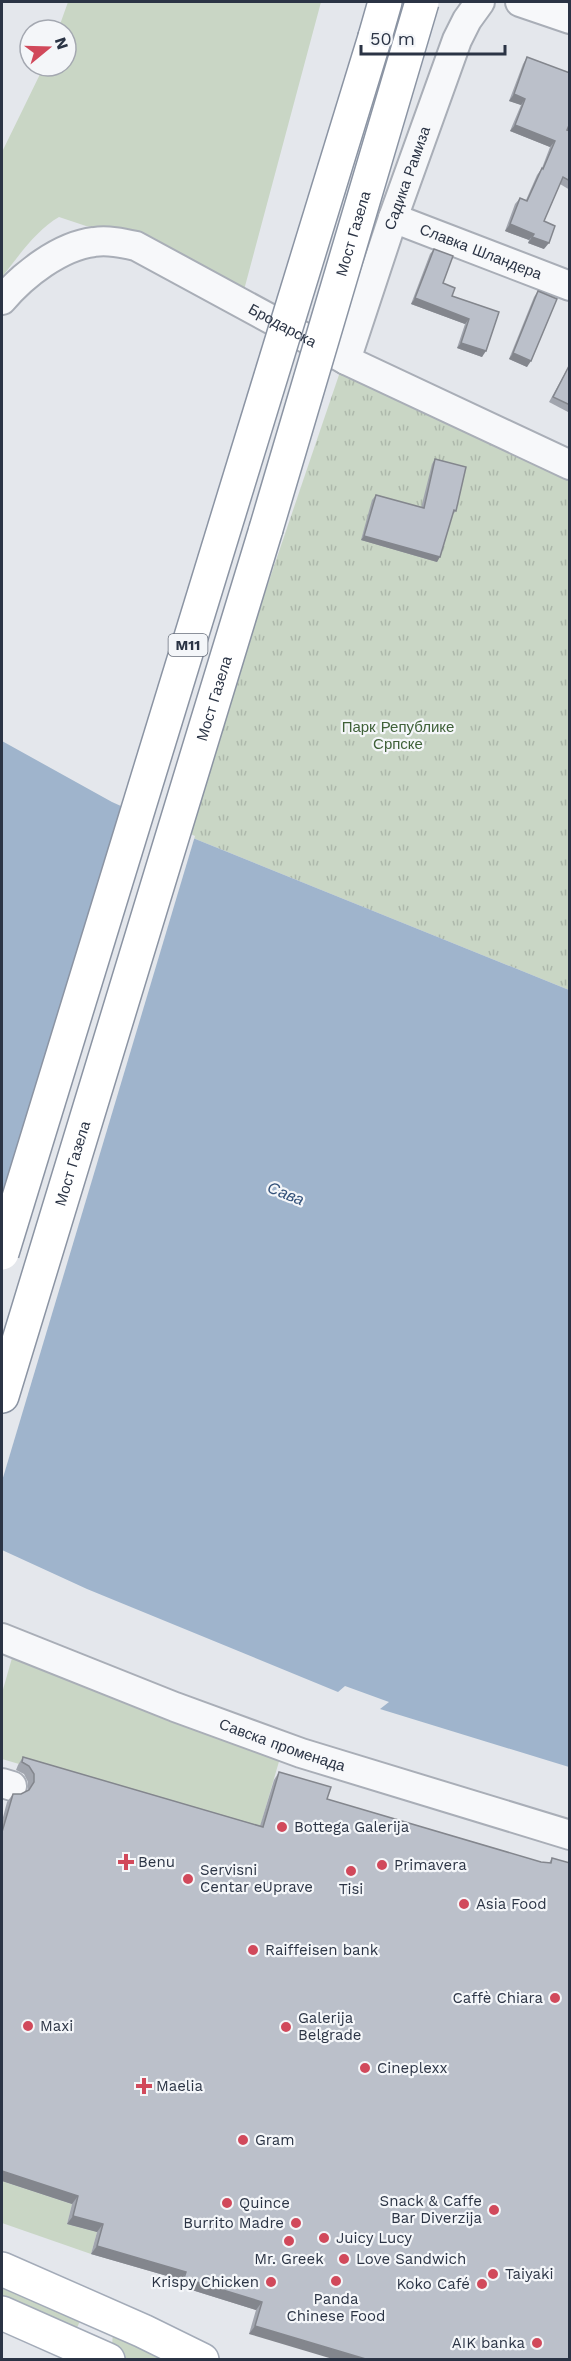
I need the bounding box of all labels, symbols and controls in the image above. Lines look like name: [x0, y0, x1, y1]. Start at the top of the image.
north arrow: [18, 18, 78, 78]
scale bar: [361, 18, 505, 56]
text: 50 m: [370, 28, 415, 49]
text: N: [51, 35, 73, 52]
street label: Садика Рамиза: [381, 123, 434, 232]
street label: Мост Газела: [332, 188, 375, 278]
street label: Славка Шландера: [417, 220, 545, 284]
street label: Бродарска: [245, 300, 320, 351]
road number: M11: [168, 634, 207, 656]
street label: Мост Газела: [193, 653, 236, 743]
park label: Парк Републике Српске: [342, 718, 454, 753]
street label: Мост Газела: [51, 1118, 94, 1208]
water label: Сава: [265, 1178, 307, 1209]
street label: Савска променада: [217, 1715, 348, 1775]
place label: Bottega Galerija: [294, 1818, 410, 1836]
marker: Bottega Galerija: [275, 1820, 289, 1834]
place label: Benu: [138, 1853, 175, 1871]
marker: Benu: [119, 1855, 133, 1869]
place label: Primavera: [394, 1856, 467, 1874]
marker: Primavera: [375, 1858, 389, 1872]
place label: Servisni Centar eUprave: [200, 1861, 313, 1896]
marker: Tisi: [344, 1864, 358, 1878]
marker: Servisni Centar eUprave: [181, 1872, 195, 1886]
place label: Tisi: [339, 1880, 363, 1898]
place label: Asia Food: [476, 1895, 547, 1913]
marker: Asia Food: [457, 1897, 471, 1911]
place label: Raiffeisen bank: [265, 1941, 379, 1959]
marker: Raiffeisen bank: [246, 1943, 260, 1957]
place label: Caffè Chiara: [452, 1989, 544, 2007]
marker: Caffè Chiara: [548, 1991, 562, 2005]
place label: Galerija Belgrade: [298, 2009, 361, 2044]
place label: Maxi: [40, 2017, 73, 2035]
marker: Maxi: [21, 2019, 35, 2033]
marker: Galerija Belgrade: [279, 2020, 293, 2034]
place label: Cineplexx: [377, 2059, 448, 2077]
marker: Cineplexx: [358, 2061, 372, 2075]
place label: Maelia: [156, 2077, 203, 2095]
marker: Maelia: [137, 2079, 151, 2093]
place label: Gram: [255, 2131, 295, 2149]
marker: Gram: [236, 2133, 250, 2147]
place label: Snack & Caffe Bar Diverzija: [380, 2192, 483, 2227]
place label: Quince: [239, 2194, 290, 2212]
marker: Quince: [220, 2196, 234, 2210]
marker: Snack & Caffe Bar Diverzija: [487, 2203, 501, 2217]
place label: Burrito Madre: [183, 2214, 284, 2232]
marker: Burrito Madre: [289, 2216, 303, 2230]
place label: Juicy Lucy: [336, 2229, 412, 2247]
marker: Juicy Lucy: [317, 2231, 331, 2245]
marker: Mr. Greek: [282, 2234, 296, 2248]
place label: Mr. Greek: [254, 2250, 324, 2268]
place label: Love Sandwich: [356, 2250, 466, 2268]
marker: Love Sandwich: [337, 2252, 351, 2266]
place label: Taiyaki: [505, 2265, 554, 2283]
marker: Taiyaki: [486, 2267, 500, 2281]
place label: Krispy Chicken: [151, 2273, 259, 2291]
marker: Panda Chinese Food: [329, 2274, 343, 2288]
marker: Krispy Chicken: [264, 2275, 278, 2289]
place label: Koko Café: [396, 2275, 470, 2293]
marker: Koko Café: [475, 2277, 489, 2291]
place label: Panda Chinese Food: [287, 2290, 385, 2325]
place label: AIK banka: [452, 2334, 525, 2352]
marker: AIK banka: [530, 2336, 544, 2350]

